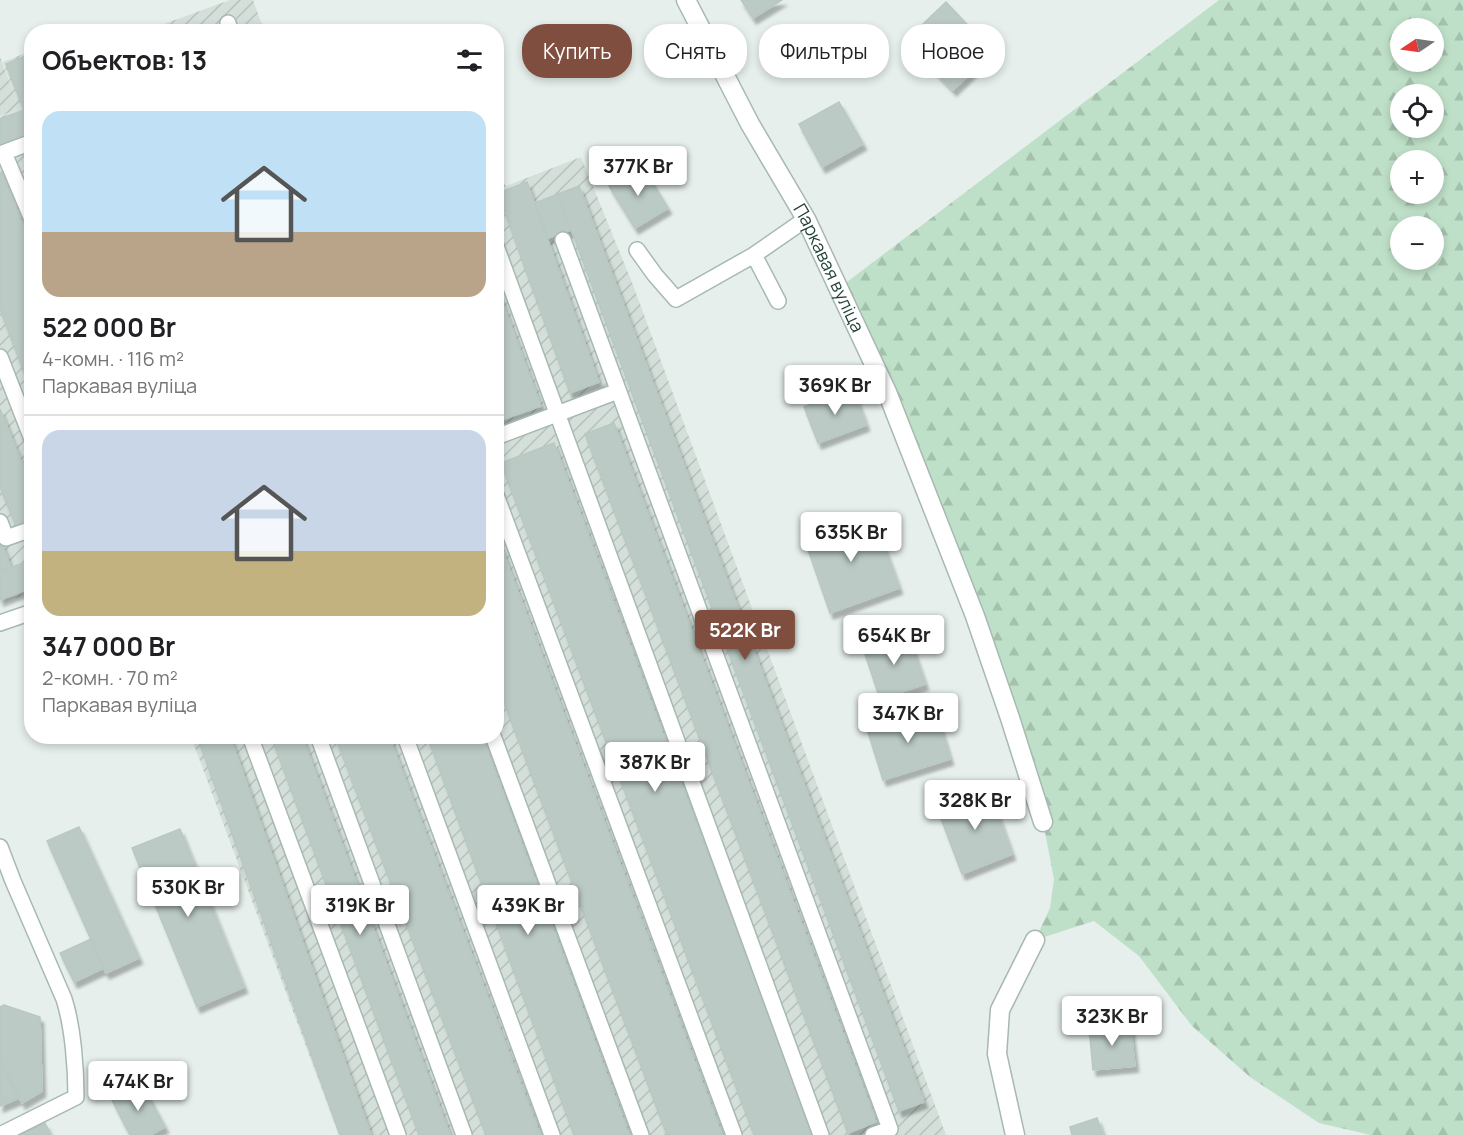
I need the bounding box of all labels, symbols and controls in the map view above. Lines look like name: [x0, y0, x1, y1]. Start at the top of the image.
north arrow: [1390, 18, 1444, 72]
map controls: [1390, 18, 1444, 270]
chip: Купить: [522, 24, 632, 78]
chip: Снять: [644, 24, 747, 78]
chip: Фильтры: [759, 24, 889, 78]
chip: Новое: [901, 24, 1005, 78]
text: Объектов: 13: [42, 42, 207, 78]
icon: filters: [453, 44, 486, 77]
button: locate: [1390, 84, 1444, 138]
pin: 377K Br: [583, 146, 693, 197]
icon: home: [210, 150, 318, 258]
button: +: [1390, 150, 1444, 204]
text: 377K Br: [603, 152, 673, 179]
street label: Паркавая вуліца: [789, 199, 870, 336]
button: −: [1390, 216, 1444, 270]
text: 522 000 Br: [42, 309, 176, 345]
text: 4-комн. · 116 m²: [42, 345, 184, 372]
pin: 369K Br: [780, 365, 890, 416]
text: 369K Br: [798, 371, 872, 398]
text: Паркавая вуліца: [42, 372, 197, 399]
icon: home: [210, 469, 318, 577]
pin: 635K Br: [796, 512, 906, 563]
text: 635K Br: [815, 518, 887, 545]
pin: 522K Br: [690, 610, 800, 661]
pin: 654K Br: [839, 615, 949, 666]
text: 522K Br: [709, 616, 781, 643]
text: 654K Br: [857, 621, 931, 648]
text: 347 000 Br: [42, 628, 175, 664]
text: 2-комн. · 70 m²: [42, 664, 178, 691]
text: Паркавая вуліца: [42, 691, 197, 718]
pin: 347K Br: [853, 693, 963, 744]
text: 347K Br: [872, 699, 944, 726]
pin: 387K Br: [600, 742, 710, 793]
text: 387K Br: [619, 748, 691, 775]
pin: 328K Br: [920, 780, 1030, 831]
text: 328K Br: [939, 786, 1011, 813]
pin: 530K Br: [133, 867, 243, 918]
text: 530K Br: [151, 873, 225, 900]
pin: 319K Br: [305, 885, 415, 936]
pin: 439K Br: [473, 885, 583, 936]
text: 319K Br: [325, 891, 395, 918]
text: 439K Br: [491, 891, 565, 918]
pin: 323K Br: [1057, 996, 1167, 1047]
text: 323K Br: [1076, 1002, 1148, 1029]
pin: 474K Br: [83, 1061, 193, 1112]
text: 474K Br: [102, 1067, 174, 1094]

